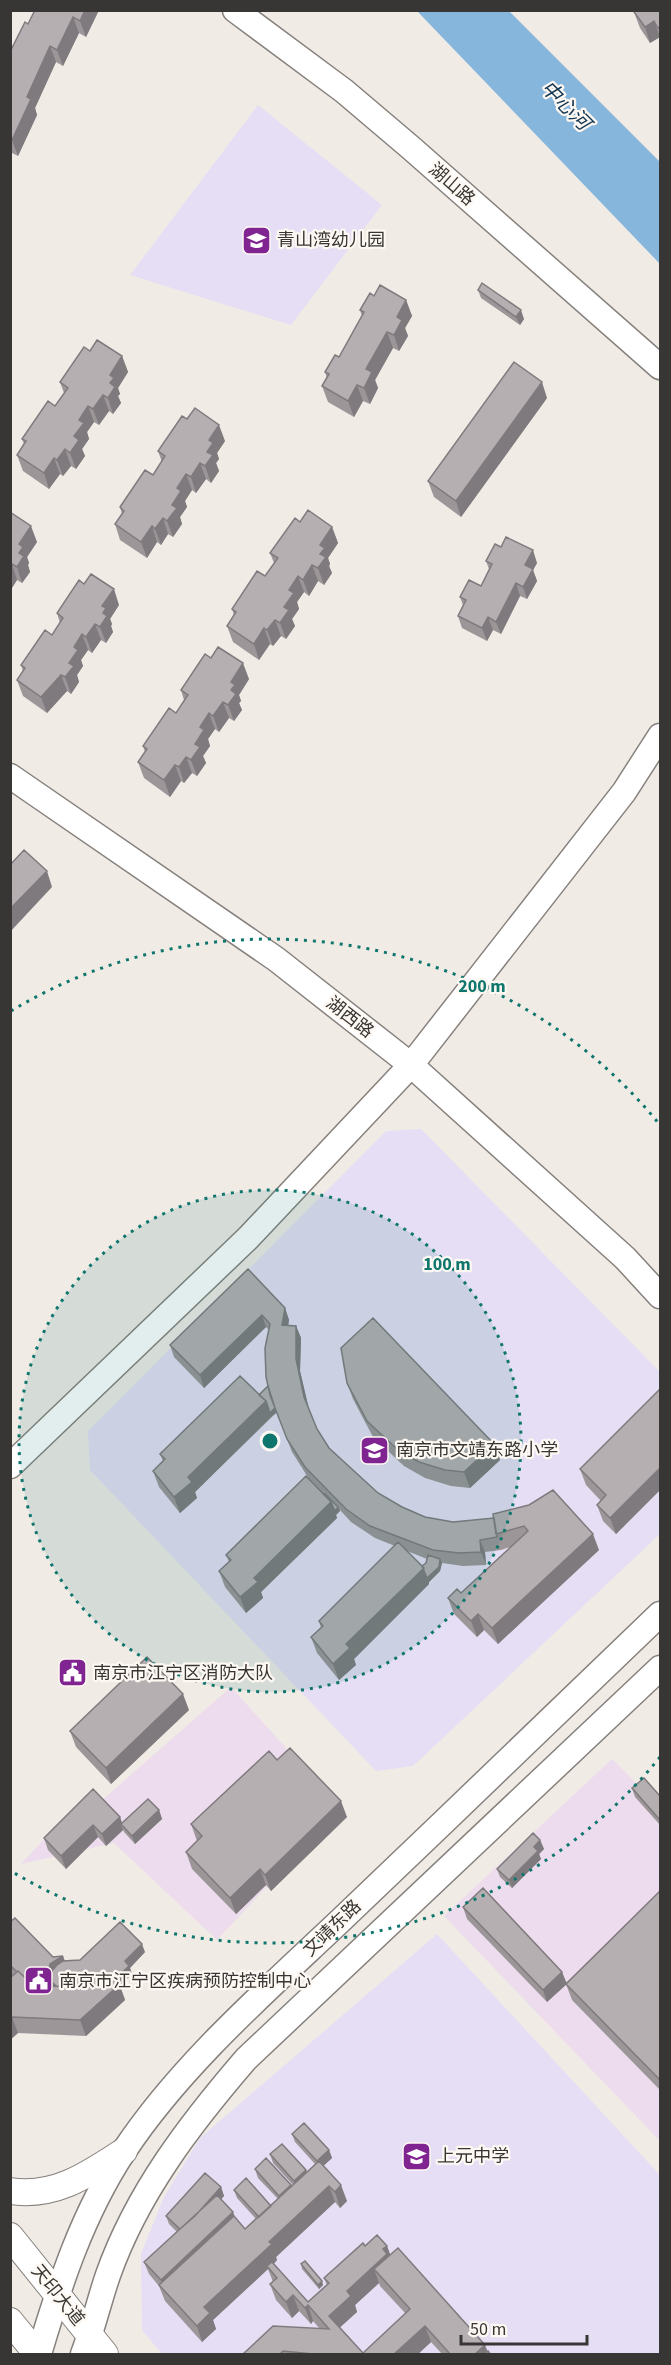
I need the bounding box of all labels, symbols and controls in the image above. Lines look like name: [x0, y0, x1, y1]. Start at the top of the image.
water label: 中心河: [534, 75, 599, 140]
street label: 湖山路: [423, 157, 480, 212]
school or university icon: 青山湾幼儿园: [240, 224, 272, 256]
place label: 青山湾幼儿园: [277, 228, 385, 253]
text: 200 m: [458, 974, 506, 999]
street label: 湖西路: [321, 991, 379, 1044]
text: 100 m: [423, 1252, 471, 1277]
centre of rings: [260, 1431, 280, 1451]
school or university icon: 南京市文靖东路小学: [359, 1434, 391, 1466]
place label: 南京市文靖东路小学: [396, 1438, 558, 1463]
public building icon: 南京市江宁区消防大队: [56, 1657, 88, 1689]
place label: 南京市江宁区消防大队: [93, 1661, 273, 1686]
street label: 文靖东路: [298, 1894, 367, 1962]
public building icon: 南京市江宁区疾病预防控制中心: [22, 1965, 54, 1997]
place label: 南京市江宁区疾病预防控制中心: [59, 1969, 311, 1994]
school or university icon: 上元中学: [400, 2140, 432, 2172]
place label: 上元中学: [437, 2144, 509, 2169]
street label: 天印大道: [25, 2259, 90, 2331]
scale bar: [461, 2308, 587, 2346]
text: 50 m: [470, 2317, 506, 2342]

